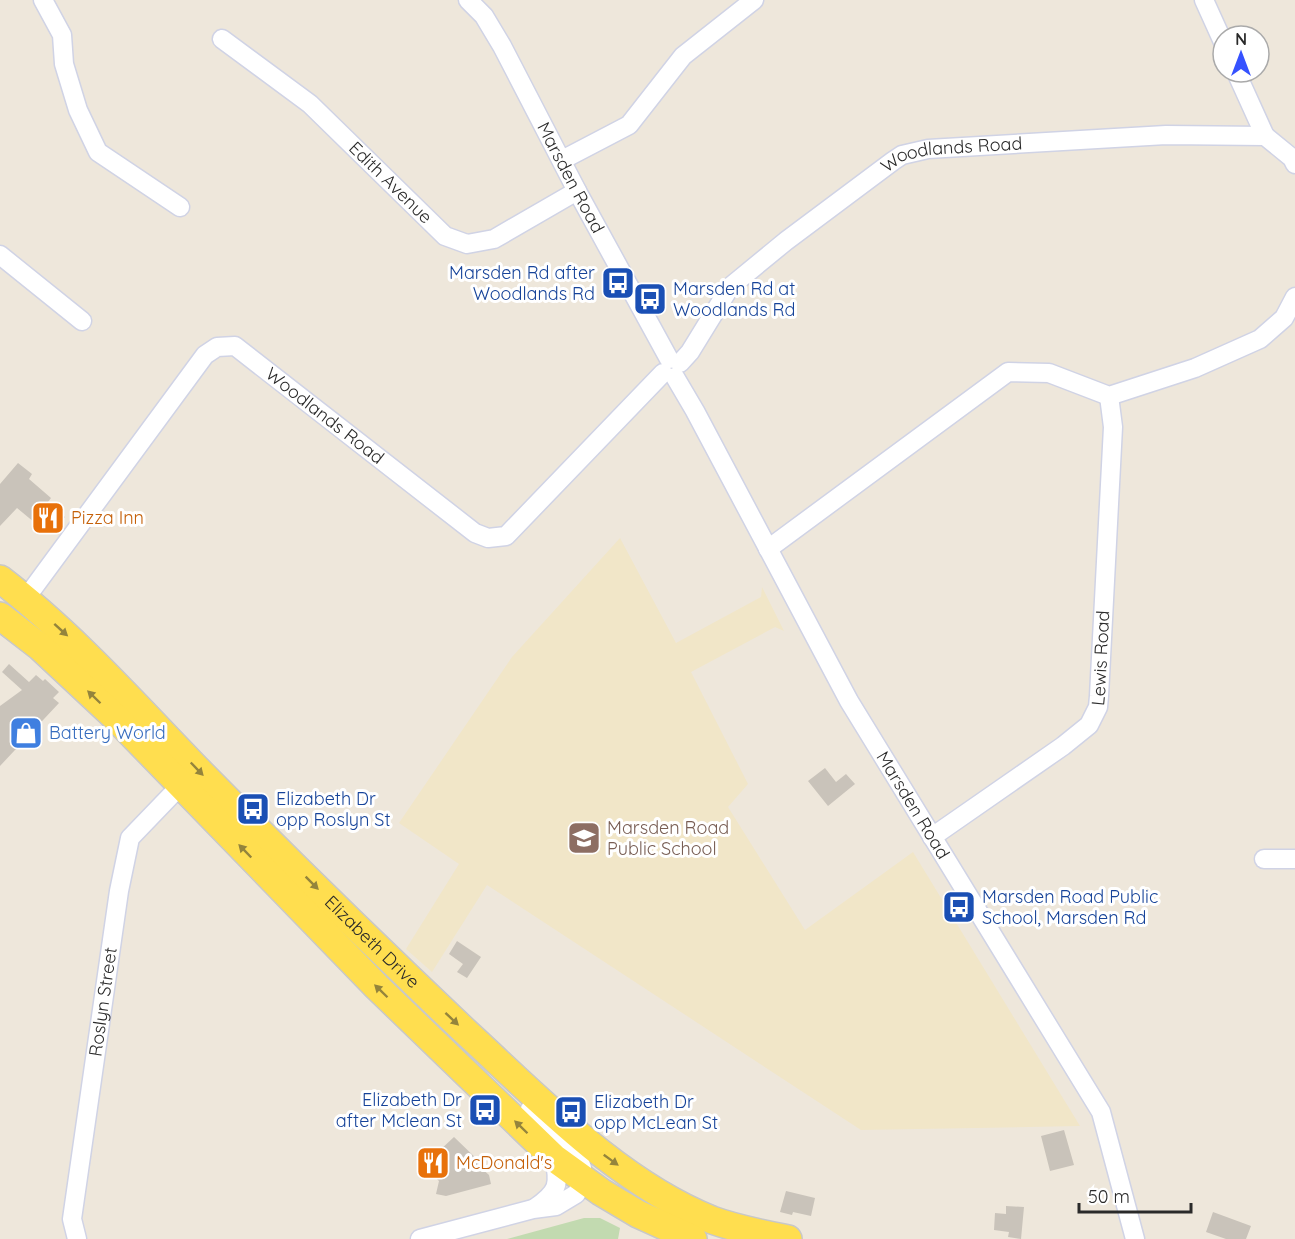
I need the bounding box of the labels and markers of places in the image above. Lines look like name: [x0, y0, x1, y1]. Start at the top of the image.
place label: Marsden Rd after Woodlands Rd: [449, 261, 595, 305]
bus stop icon: Marsden Rd after Woodlands Rd: [600, 265, 636, 301]
place label: Marsden Rd at Woodlands Rd: [673, 277, 795, 321]
bus stop icon: Marsden Rd at Woodlands Rd: [632, 281, 668, 317]
restaurant icon: Pizza Inn: [30, 500, 66, 536]
place label: Pizza Inn: [71, 506, 144, 529]
shop icon: Battery World: [8, 715, 44, 751]
place label: Battery World: [49, 721, 166, 744]
place label: Elizabeth Dr opp Roslyn St: [276, 787, 391, 831]
bus stop icon: Elizabeth Dr opp Roslyn St: [235, 791, 271, 827]
place label: Marsden Road Public School: [607, 816, 729, 860]
school or university icon: Marsden Road Public School: [566, 820, 602, 856]
place label: Marsden Road Public School, Marsden Rd: [982, 885, 1158, 929]
bus stop icon: Marsden Road Public School, Marsden Rd: [941, 889, 977, 925]
place label: Elizabeth Dr after Mclean St: [336, 1088, 462, 1132]
place label: Elizabeth Dr opp McLean St: [594, 1090, 718, 1134]
bus stop icon: Elizabeth Dr after Mclean St: [467, 1092, 503, 1128]
bus stop icon: Elizabeth Dr opp McLean St: [553, 1094, 589, 1130]
restaurant icon: McDonald's: [415, 1145, 451, 1181]
place label: McDonald's: [456, 1151, 552, 1174]

